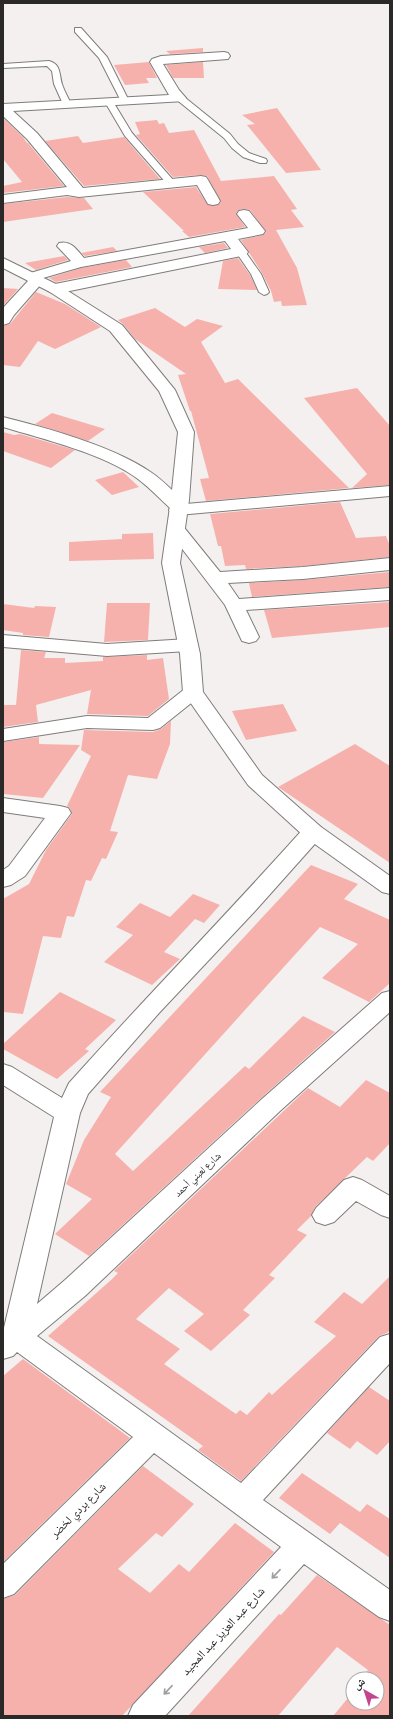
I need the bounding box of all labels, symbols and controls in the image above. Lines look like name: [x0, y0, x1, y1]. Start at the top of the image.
street label: شارع لعبني أحمد: [171, 1149, 225, 1201]
street label: شارع بردي لخضر: [46, 1479, 111, 1544]
one-way arrow: [271, 1569, 281, 1579]
street label: شارع عبد العزيز عبد المجيد: [178, 1583, 269, 1679]
north arrow: [345, 1671, 385, 1711]
text: ش: [350, 1674, 369, 1693]
one-way arrow: [164, 1684, 173, 1694]

